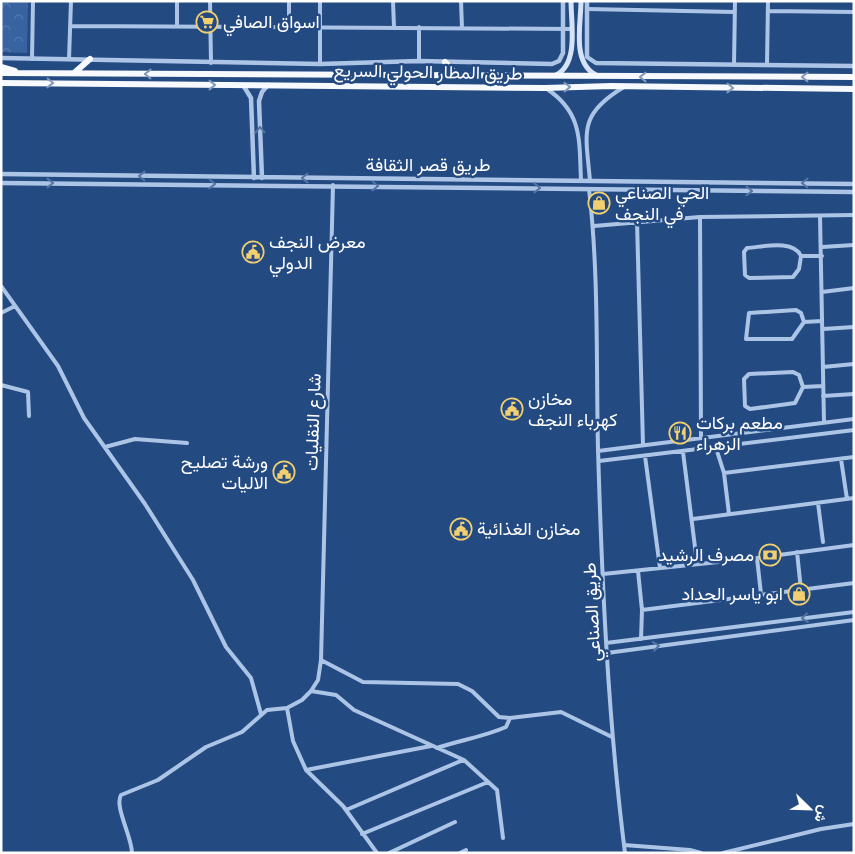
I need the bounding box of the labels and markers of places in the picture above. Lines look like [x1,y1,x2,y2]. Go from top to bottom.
supermarket icon: اسواق الصافي [195,10,219,34]
place label: اسواق الصافي [223,10,320,37]
place label: الحي الصناعي في النجف [615,181,709,229]
shop icon: الحي الصناعي في النجف [587,191,611,215]
place label: معرض النجف الدولي [269,230,366,278]
public building icon: معرض النجف الدولي [241,240,265,264]
place label: مخازن كهرباء النجف [528,387,617,431]
public building icon: مخازن كهرباء النجف [500,397,524,421]
place label: مطعم بركات الزهراء [696,411,783,455]
restaurant icon: مطعم بركات الزهراء [668,421,692,445]
place label: ورشة تصليح الاليات [181,450,268,494]
public building icon: ورشة تصليح الاليات [272,460,296,484]
public building icon: مخازن الغذائية [449,517,473,541]
place label: مخازن الغذائية [477,517,580,540]
place label: مصرف الرشيد [658,543,754,566]
bank icon: مصرف الرشيد [758,543,782,567]
place label: ابو ياسر الحداد [682,582,783,605]
shop icon: ابو ياسر الحداد [787,582,811,606]

